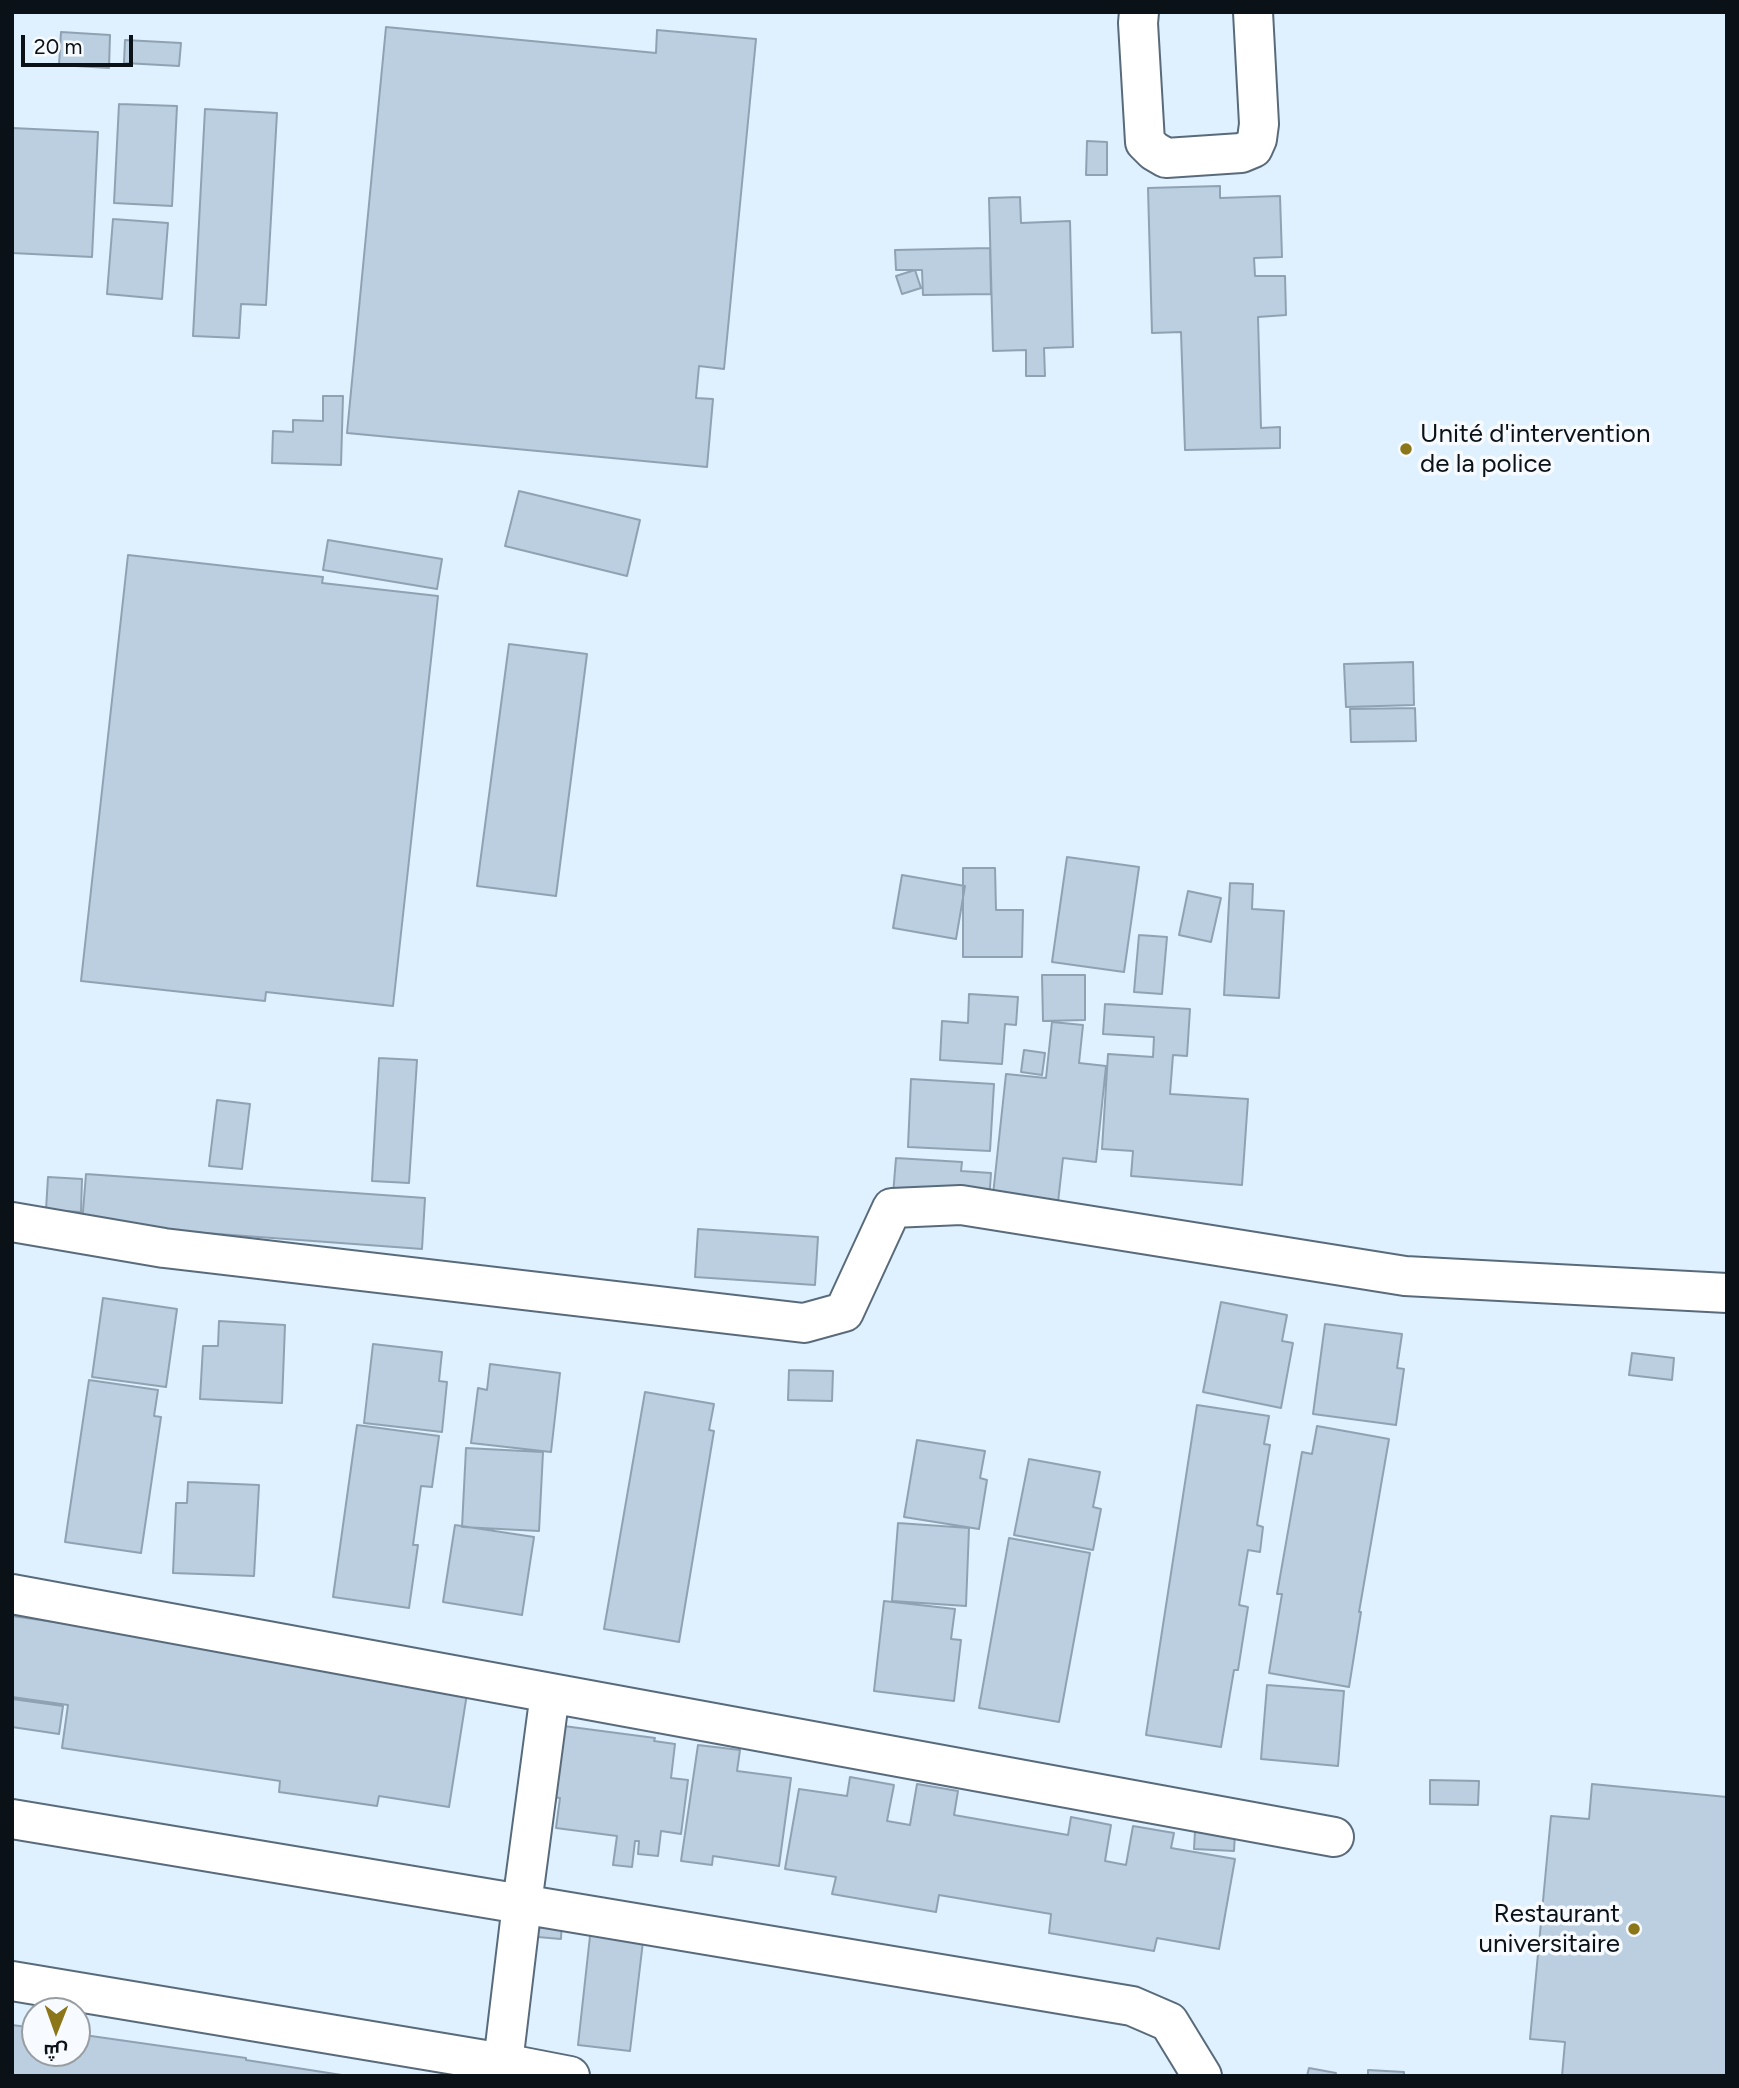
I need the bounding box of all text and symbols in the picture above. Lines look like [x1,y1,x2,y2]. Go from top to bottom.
scale bar [24,21,136,65]
text: 20 m [34,34,82,59]
place label: Unité d'intervention de la police [1420,418,1650,480]
marker: Unité d'intervention de la police [1398,441,1414,457]
place label: Restaurant universitaire [1479,1898,1620,1960]
marker: Restaurant universitaire [1626,1921,1642,1937]
north arrow [21,1997,91,2067]
text: ش [43,2040,68,2063]

